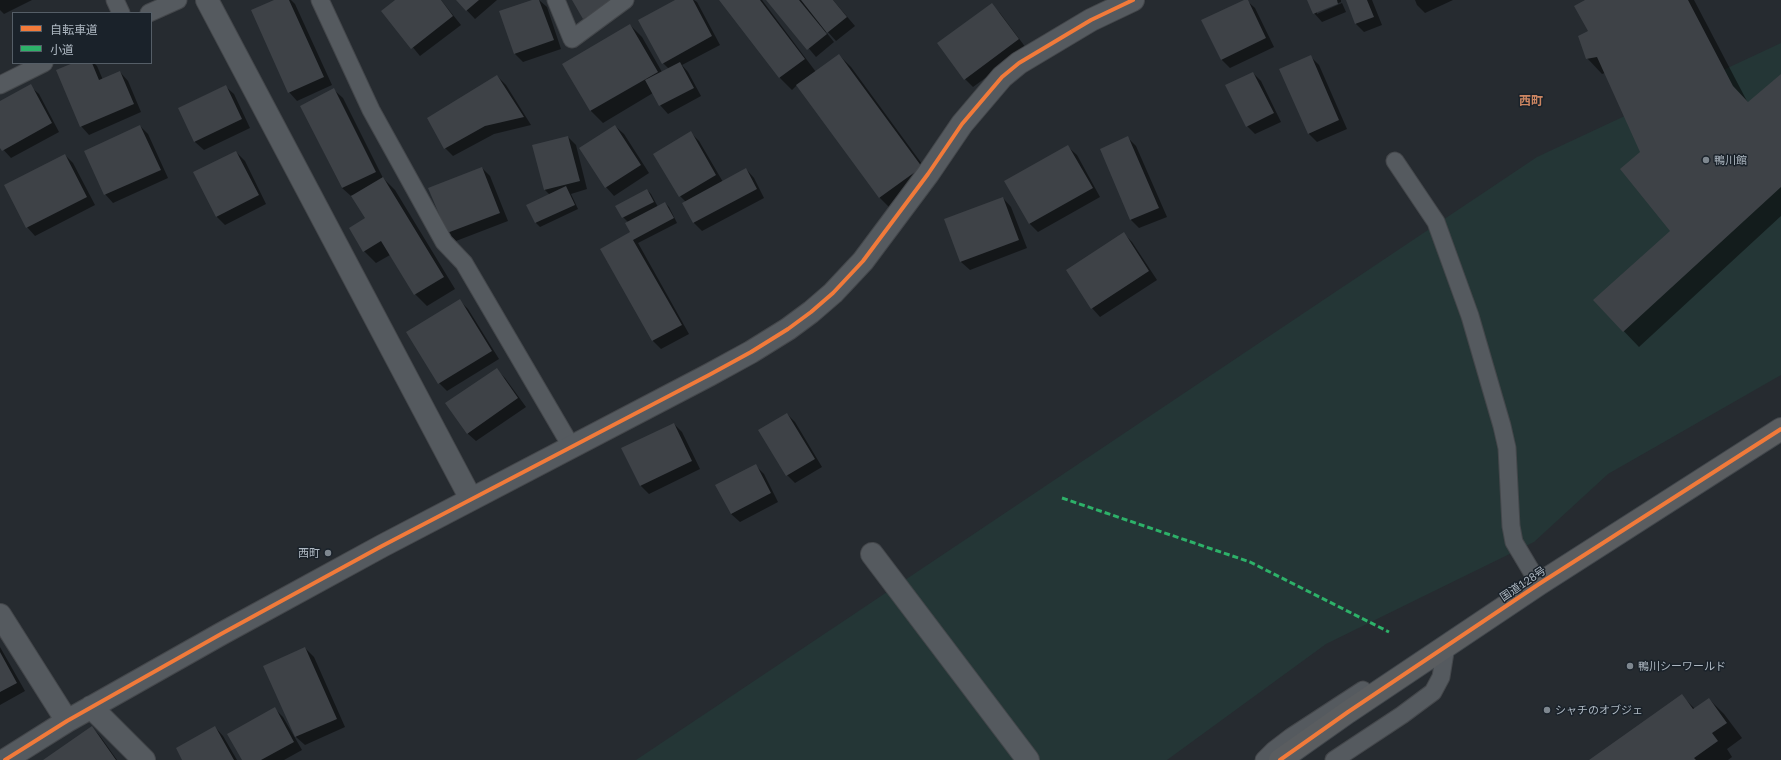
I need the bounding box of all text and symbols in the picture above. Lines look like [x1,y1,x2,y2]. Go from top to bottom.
legend [12,12,152,64]
text: 自転車道 [50,22,98,37]
text: 小道 [50,42,74,57]
district label: 西町 [1519,94,1543,108]
place label: 鴨川館 [1714,153,1747,167]
marker: 鴨川館 [1701,155,1711,165]
place label: 西町 [298,546,320,560]
marker: 西町 [323,548,333,558]
street label: 国道128号 [1498,564,1548,604]
place label: 鴨川シーワールド [1638,659,1726,673]
marker: 鴨川シーワールド [1625,661,1635,671]
place label: シャチのオブジェ [1555,703,1643,717]
marker: シャチのオブジェ [1542,705,1552,715]

